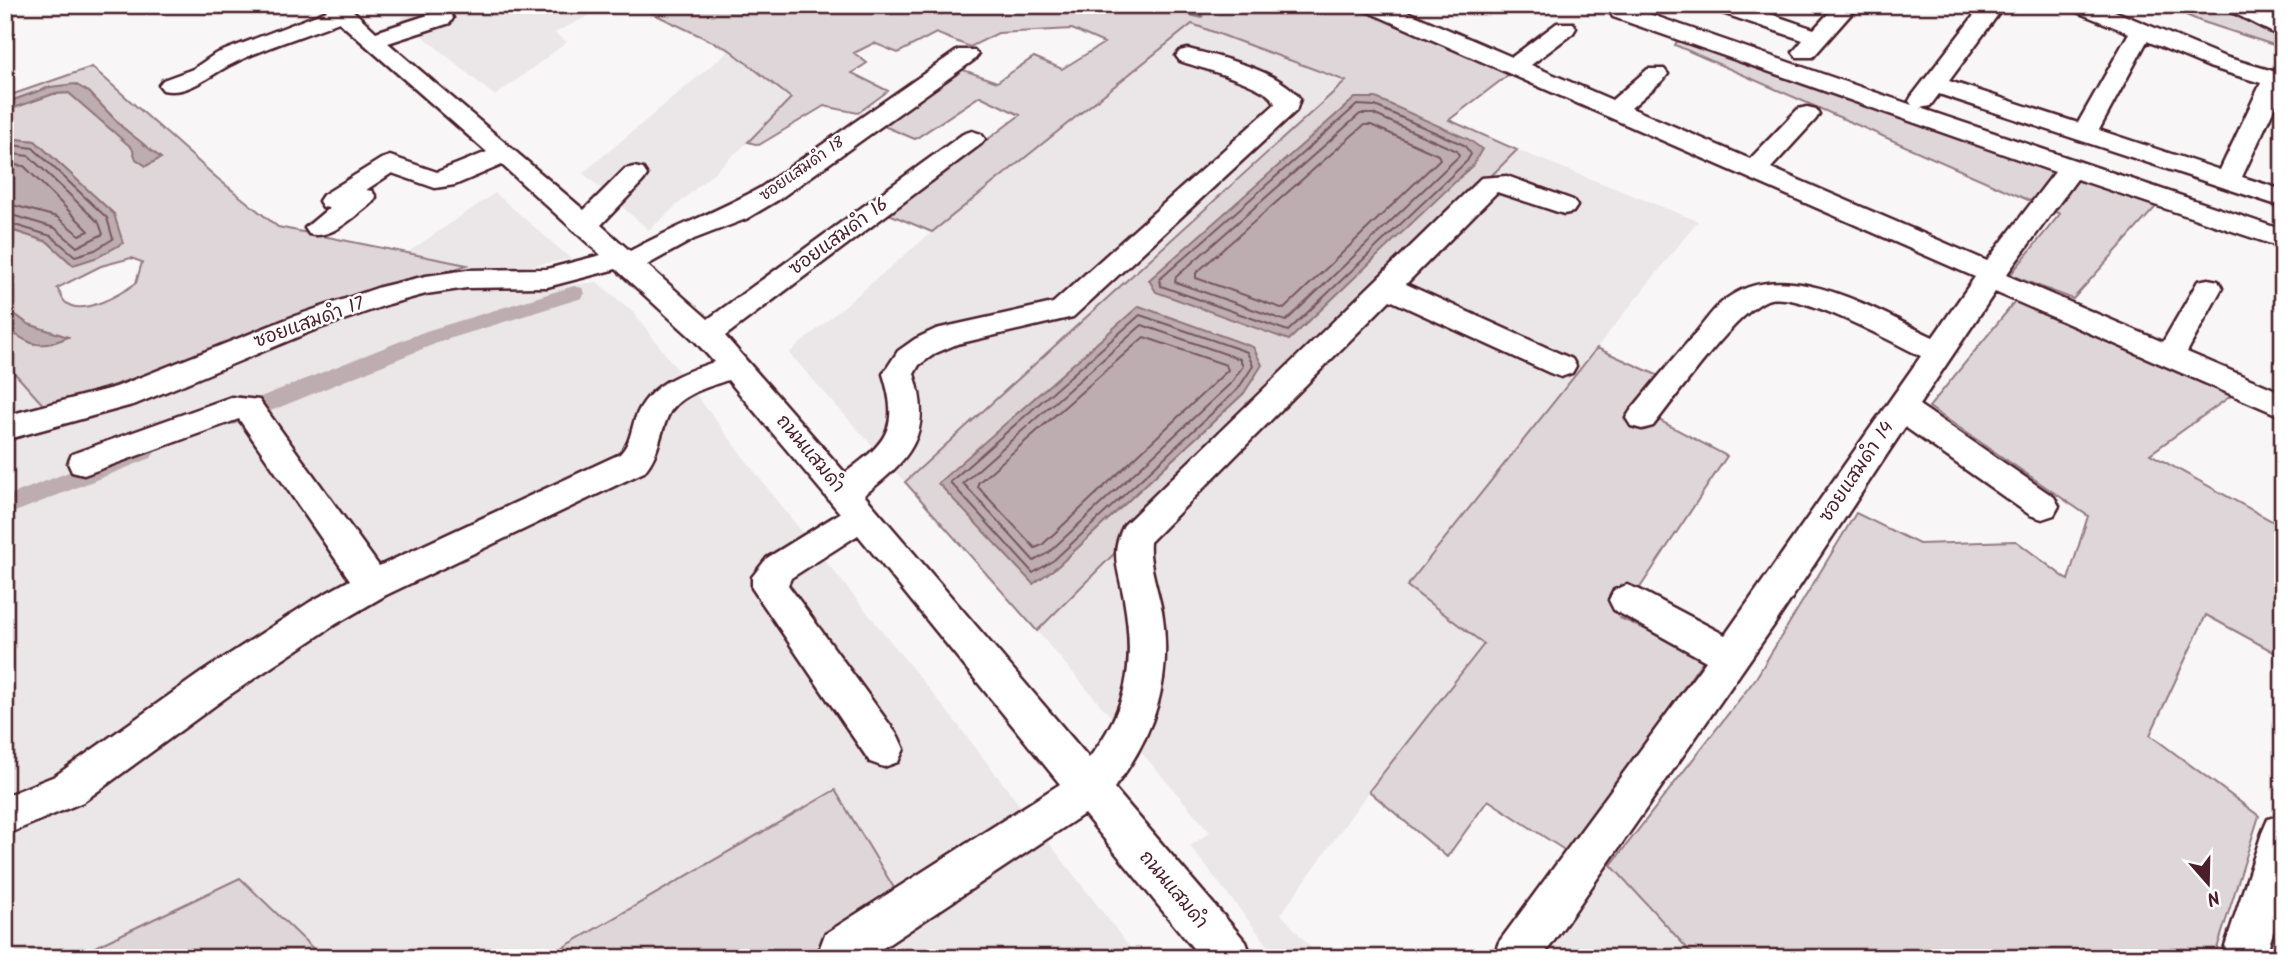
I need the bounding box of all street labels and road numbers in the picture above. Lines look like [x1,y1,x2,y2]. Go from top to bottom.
street label: ซอยแสมดำ 18 [754,130,850,208]
street label: ซอยแสมดำ 16 [783,190,895,284]
street label: ซอยแสมดำ 17 [250,289,369,357]
street label: ถนนแสมดำ [768,408,852,500]
street label: ซอยแสมดำ 14 [1812,415,1902,529]
street label: ถนนแสมดำ [1131,844,1215,936]

